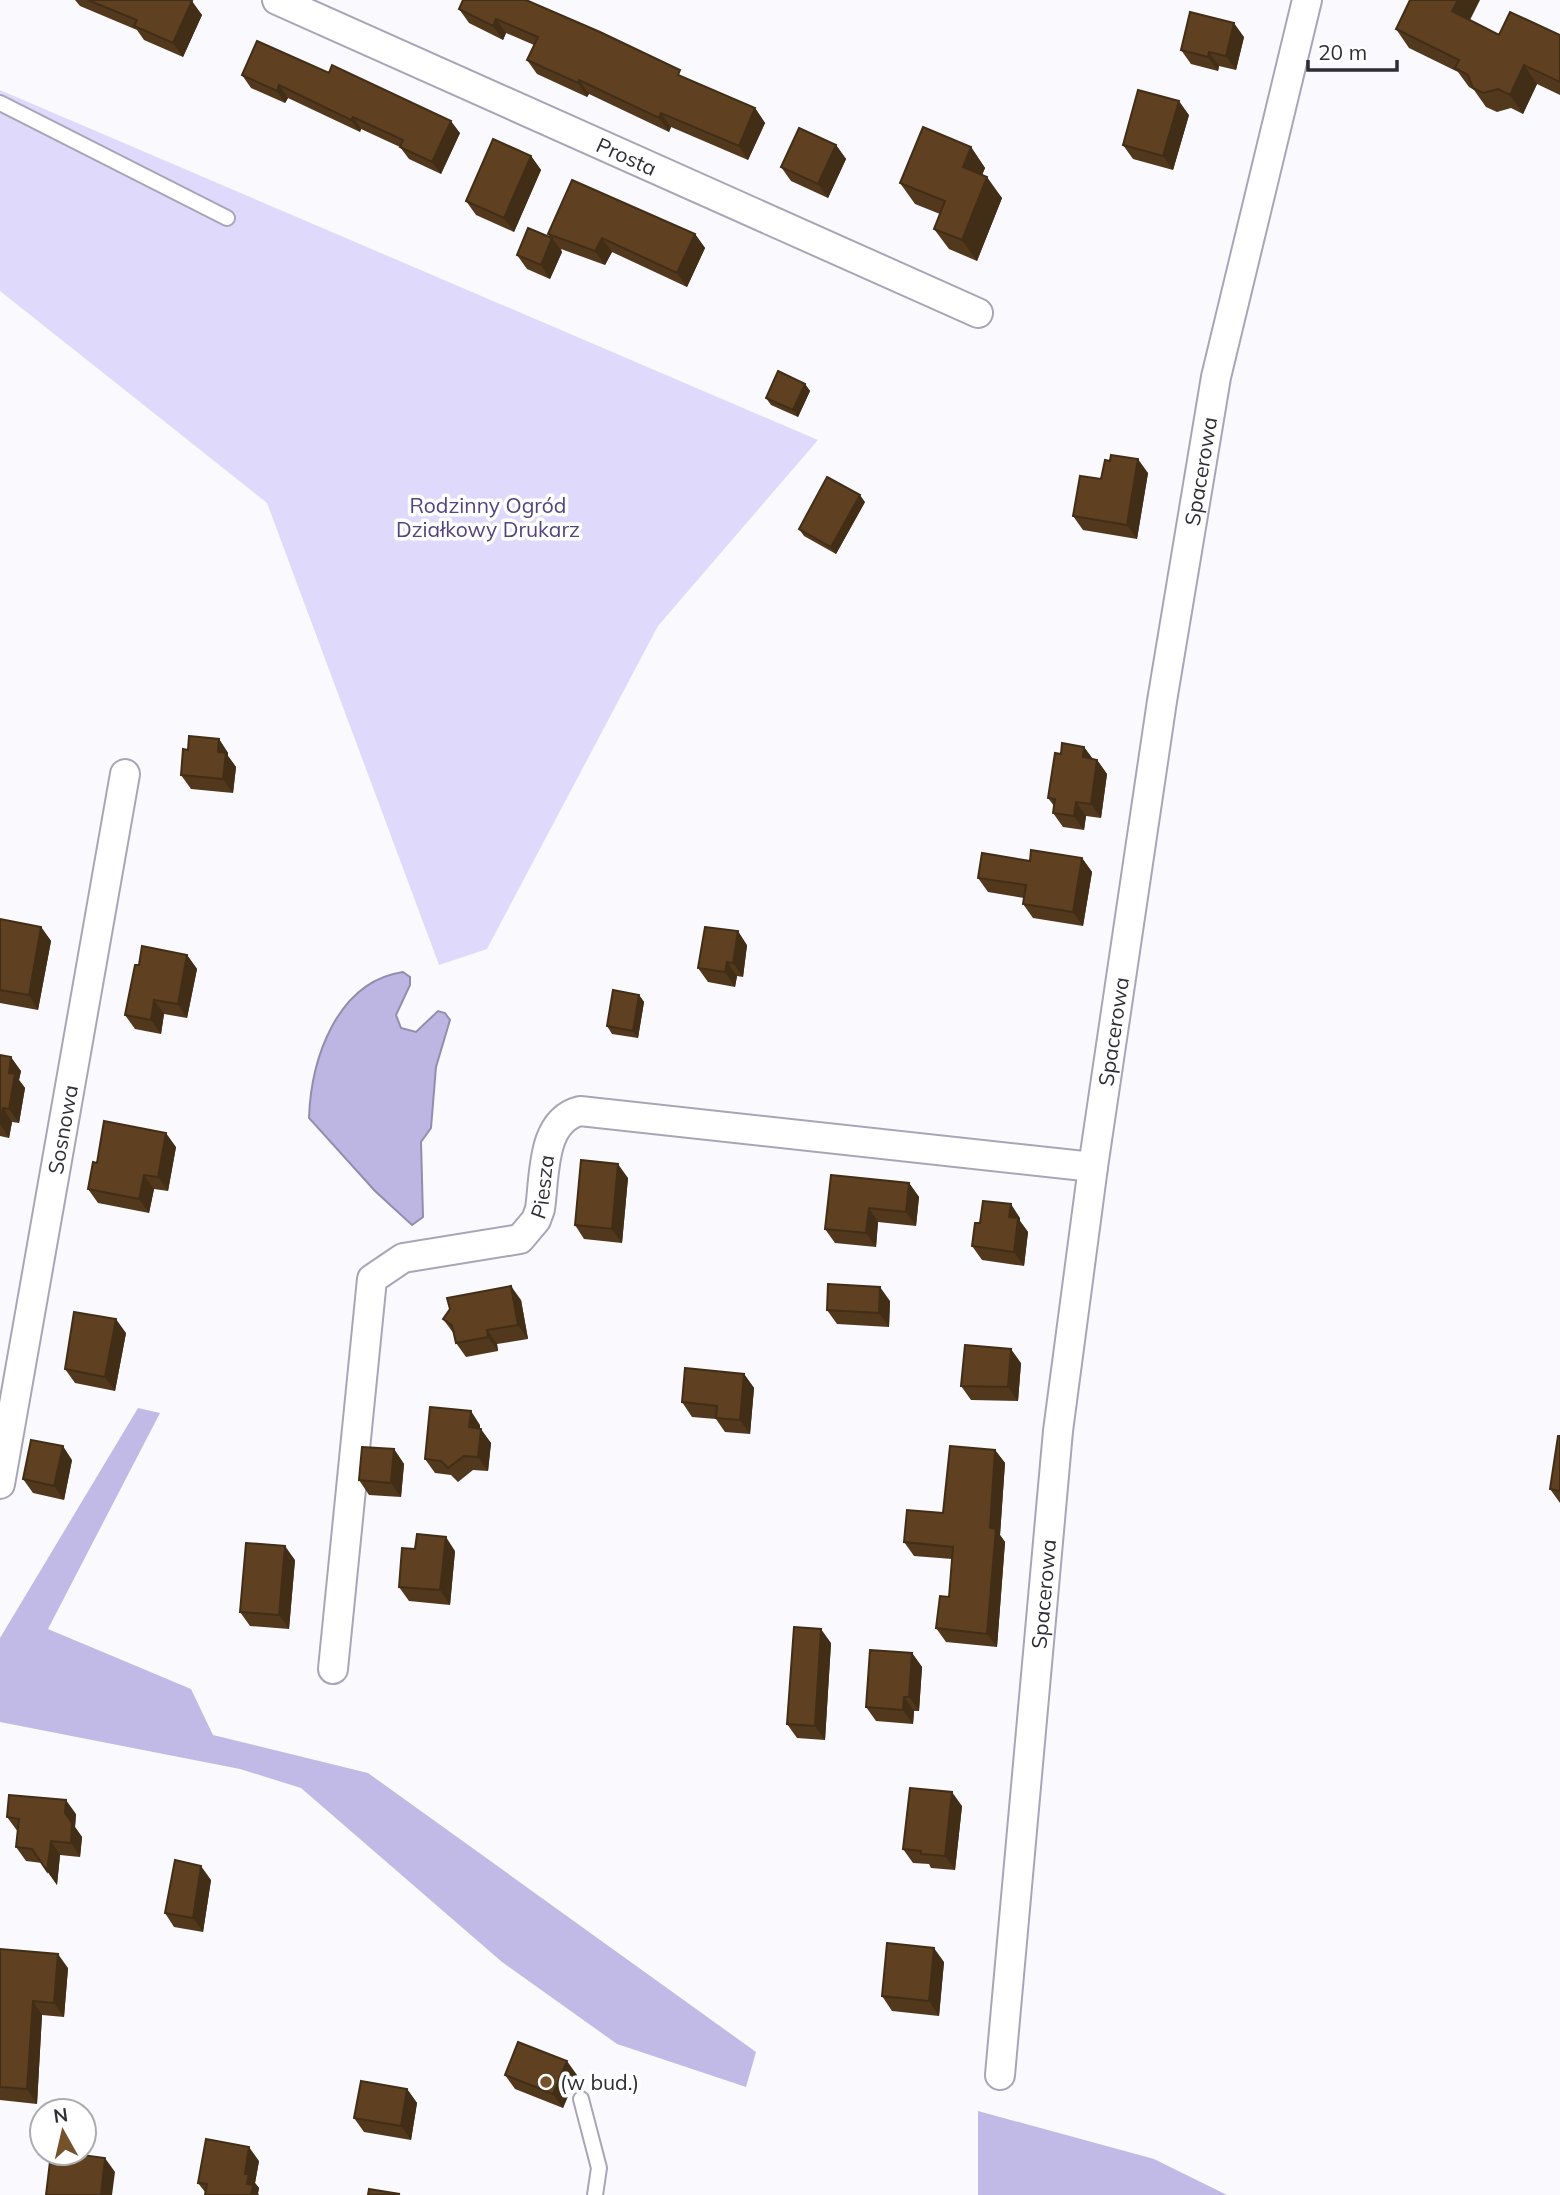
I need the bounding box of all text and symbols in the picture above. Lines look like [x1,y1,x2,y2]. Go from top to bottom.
scale bar [1308,28,1397,72]
text: 20 m [1318,39,1367,65]
street label: Prosta [593,131,661,181]
street label: Spacerowa [1178,415,1222,528]
park label: Rodzinny Ogród Działkowy Drukarz [396,492,580,542]
street label: Spacerowa [1092,975,1134,1088]
street label: Sosnowa [42,1083,83,1176]
street label: Piesza [525,1153,559,1222]
street label: Spacerowa [1025,1538,1061,1650]
place label: (w bud.) [560,2069,639,2095]
marker: (w bud.) [538,2074,554,2090]
north arrow [28,2097,98,2167]
text: N [52,2102,69,2128]

